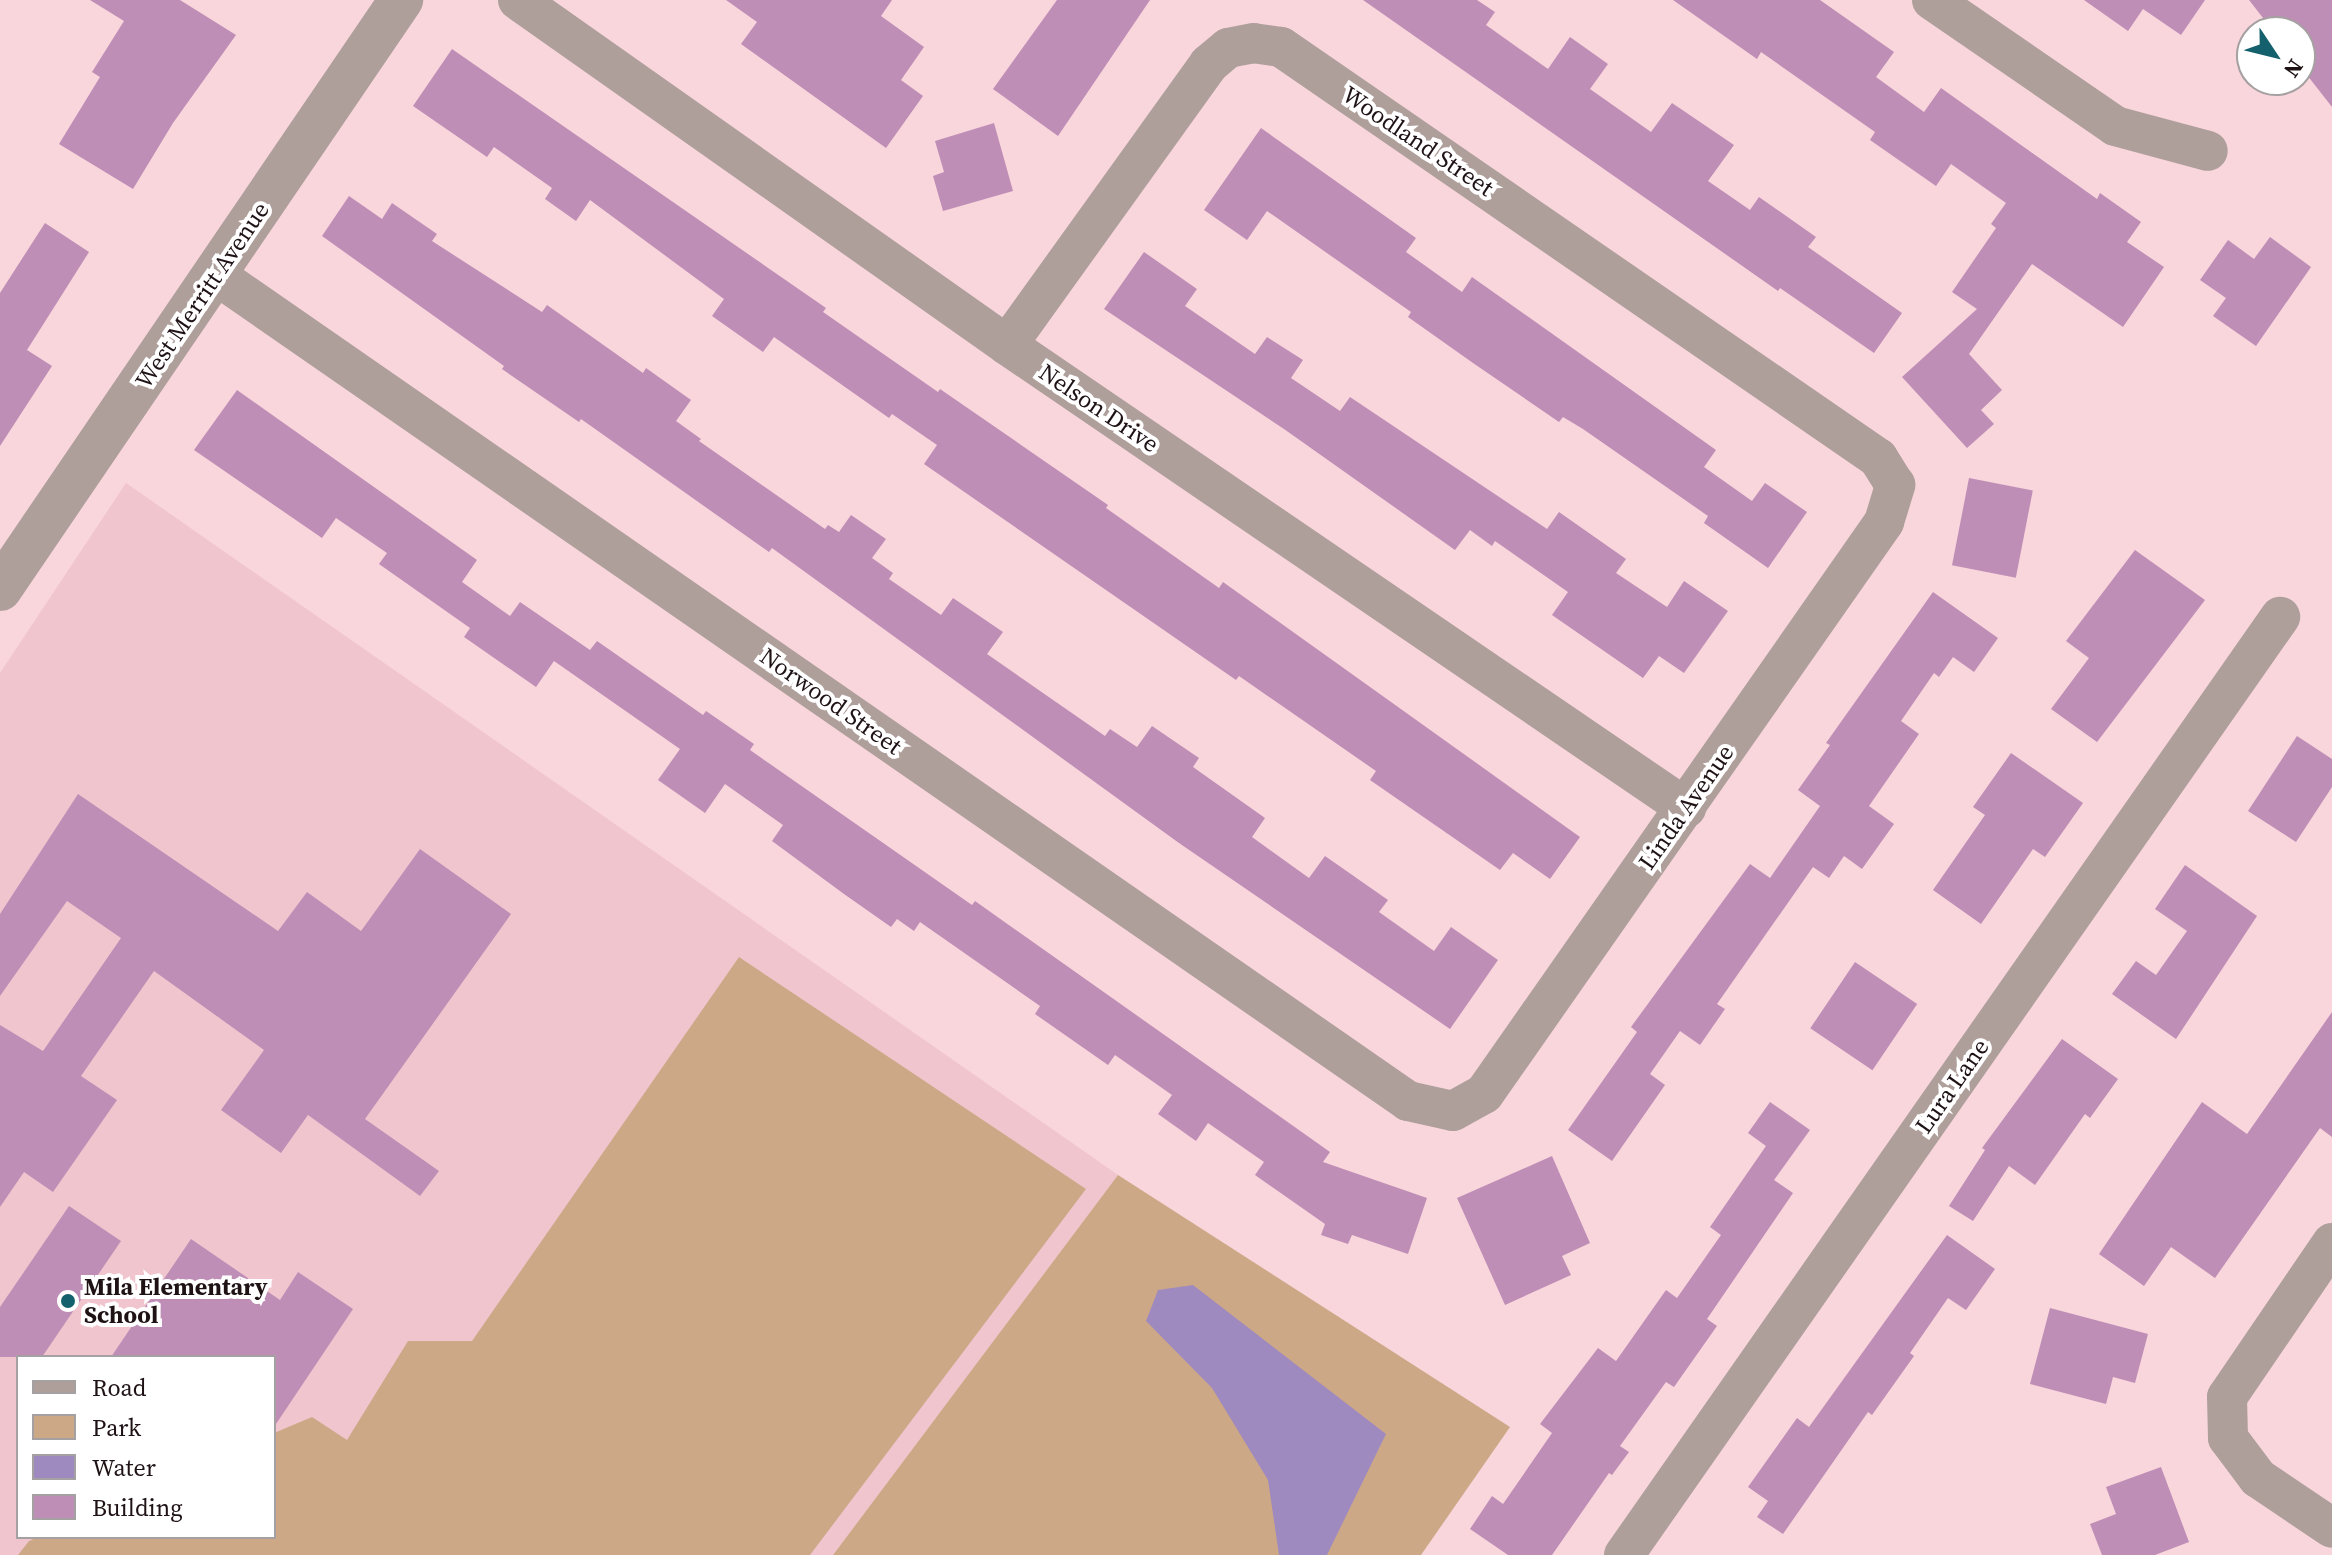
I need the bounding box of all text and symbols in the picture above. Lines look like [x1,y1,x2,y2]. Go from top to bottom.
north arrow [2236,16,2316,96]
text: N [2277,53,2311,84]
street label: Woodland Street [1337,80,1499,202]
street label: West Merritt Avenue [129,196,275,394]
street label: Nelson Drive [1034,357,1164,459]
street label: Norwood Street [755,641,907,761]
street label: Linda Avenue [1632,739,1740,875]
street label: Lura Lane [1909,1033,1995,1139]
place label: Mila Elementary School [84,1273,268,1329]
marker: Mila Elementary School [59,1292,77,1310]
legend [16,1355,276,1539]
text: Road [92,1371,146,1404]
text: Park [92,1411,141,1444]
text: Water [92,1451,156,1484]
text: Building [92,1491,183,1524]

